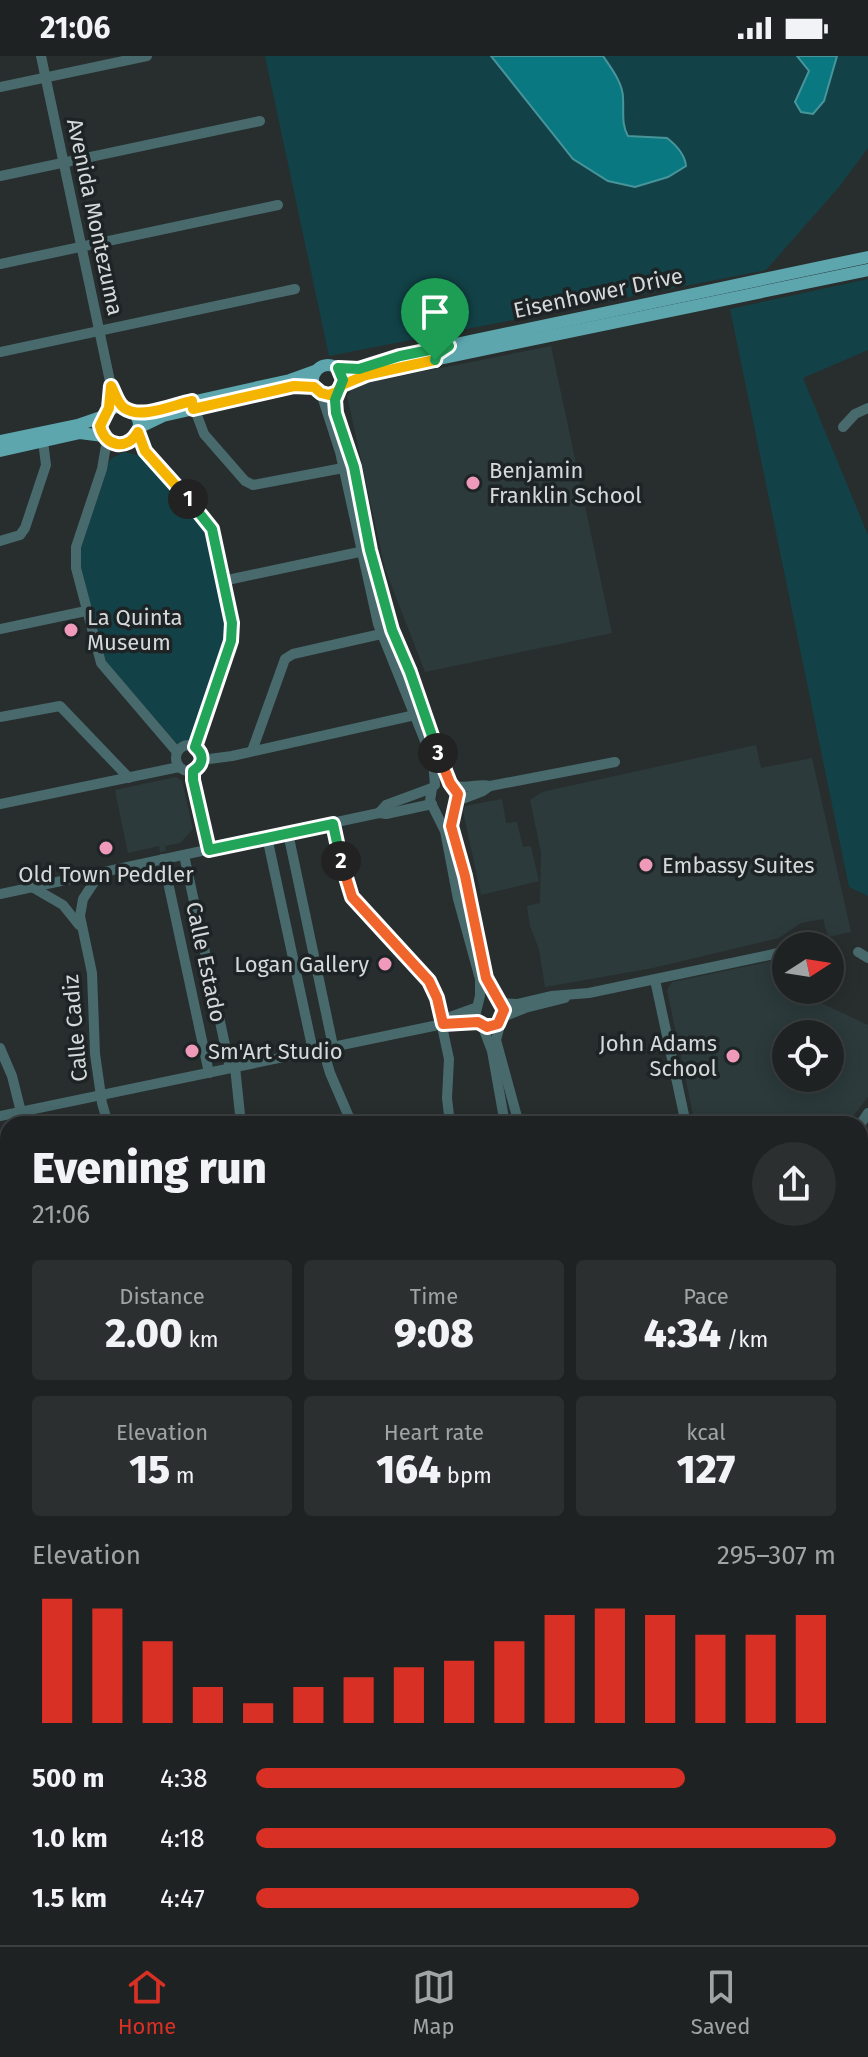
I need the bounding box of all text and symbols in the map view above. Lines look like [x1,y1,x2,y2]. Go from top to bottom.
text: 21:06 [40,10,110,46]
street label: Avenida Montezuma [61,116,129,318]
street label: Eisenhower Drive [511,262,685,324]
pin [401,278,469,360]
icon: arrive [413,290,457,334]
place label: Benjamin Franklin School [489,457,642,509]
marker: Benjamin Franklin School [464,474,482,492]
pin: 1 [168,479,208,519]
text: 1 [183,485,193,512]
place label: La Quinta Museum [87,604,182,656]
marker: La Quinta Museum [62,621,80,639]
pin: 3 [418,733,458,773]
text: 3 [432,739,444,766]
marker: Old Town Peddler [97,839,115,857]
pin: 2 [321,841,361,881]
text: 2 [335,847,347,874]
place label: Embassy Suites [662,852,814,879]
marker: Embassy Suites [637,856,655,874]
place label: Old Town Peddler [18,861,194,888]
street label: Calle Estado [180,899,232,1025]
north arrow [772,932,844,1004]
map controls [772,932,844,1092]
place label: Logan Gallery [234,951,369,978]
marker: Logan Gallery [376,955,394,973]
street label: Calle Cadiz [57,973,93,1083]
button: locate [772,1020,844,1092]
place label: John Adams School [599,1030,717,1082]
place label: Sm'Art Studio [208,1038,343,1065]
marker: Sm'Art Studio [183,1042,201,1060]
marker: John Adams School [724,1047,742,1065]
text: Evening run [32,1142,267,1195]
button: share [752,1142,836,1226]
text: 21:06 [32,1199,90,1230]
text: Distance [119,1283,205,1310]
text: Time [410,1283,458,1310]
text: Pace [683,1283,729,1310]
text: 2.00 [105,1310,183,1358]
text: 9:08 [394,1310,474,1358]
text: 4:34 [644,1310,721,1358]
text: km [183,1326,219,1353]
text: /km [721,1326,768,1353]
text: Elevation [116,1419,208,1446]
text: Heart rate [384,1419,484,1446]
text: kcal [686,1419,726,1446]
text: 15 [129,1446,170,1494]
text: 164 [376,1446,441,1494]
text: 127 [677,1446,735,1494]
text: m [170,1462,195,1489]
text: bpm [441,1462,492,1489]
text: Elevation [32,1540,141,1571]
text: 295–307 m [717,1540,836,1571]
text: 500 m [32,1763,105,1794]
text: 4:38 [160,1763,208,1794]
text: 1.0 km [32,1823,108,1854]
text: 4:18 [160,1823,205,1854]
text: 1.5 km [32,1883,107,1914]
text: 4:47 [160,1883,205,1914]
tab: Home [118,1965,176,2040]
tab: Map [412,1965,456,2040]
tab: Saved [691,1965,750,2040]

